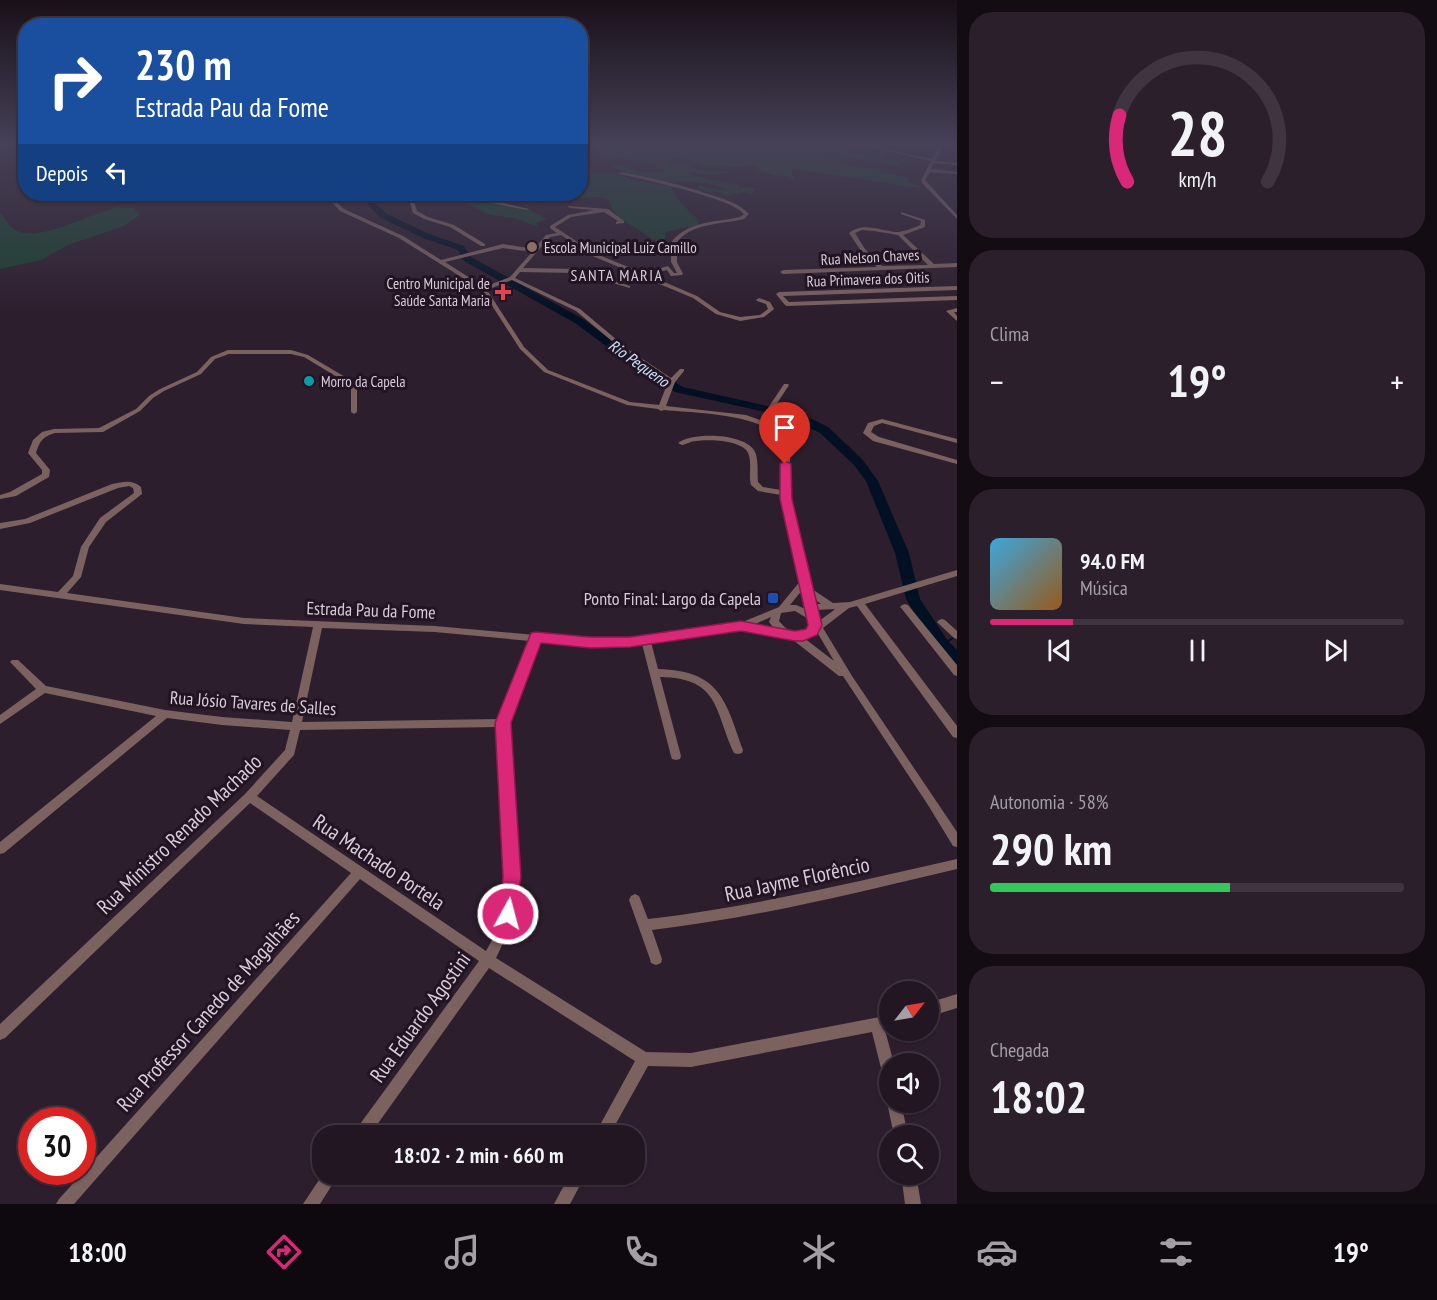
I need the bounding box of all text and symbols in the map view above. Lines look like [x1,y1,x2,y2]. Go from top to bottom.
text: 230 m [135,37,232,92]
icon: right [36,42,114,120]
text: Estrada Pau da Fome [135,90,329,124]
text: 28 [1167,92,1227,173]
icon: left [100,156,133,189]
text: Depois [36,159,88,187]
text: km/h [1178,166,1216,194]
place label: Escola Municipal Luiz Camillo [544,238,697,257]
marker: Escola Municipal Luiz Camillo [525,240,539,254]
street label: Rua Nelson Chaves [820,245,920,269]
district label: SANTA MARIA [571,265,663,285]
street label: Rua Primavera dos Oitis [806,267,930,291]
place label: Centro Municipal de Saúde Santa Maria [386,274,490,310]
marker: Centro Municipal de Saúde Santa Maria [494,283,512,301]
text: Clima [990,321,1029,347]
water label: Rio Pequeno [605,335,674,392]
text: 19° [1167,351,1227,409]
text: − [990,360,1004,403]
text: + [1390,360,1404,403]
place label: Morro da Capela [321,372,405,391]
marker: Morro da Capela [302,374,316,388]
pin [759,402,810,464]
icon: arrive [768,411,801,444]
text: 94.0 FM [1080,547,1145,575]
text: Música [1080,575,1128,601]
place label: Ponto Final: Largo da Capela [584,587,761,610]
marker: Ponto Final: Largo da Capela [766,591,780,605]
street label: Estrada Pau da Fome [306,596,436,624]
icon: previous [1043,634,1076,667]
icon: pause [1181,634,1214,667]
icon: next [1319,634,1352,667]
street label: Rua Jósio Tavares de Salles [169,686,337,720]
street label: Rua Ministro Renado Machado [91,748,267,920]
text: Autonomia · 58% [990,789,1108,815]
street label: Rua Machado Portela [308,808,450,916]
text: 290 km [990,819,1112,877]
street label: Rua Jayme Florêncio [722,850,872,908]
position arrow [476,882,540,946]
street label: Rua Professor Canedo de Magalhães [111,905,305,1117]
street label: Rua Eduardo Agostini [364,947,476,1087]
north arrow [879,981,939,1041]
map controls [879,981,939,1185]
text: Chegada [990,1037,1049,1063]
button: sound [879,1053,939,1113]
text: 18:02 [990,1067,1087,1125]
speed limit sign: 30 [18,1107,96,1185]
button: search [879,1125,939,1185]
text: 18:02 · 2 min · 660 m [393,1141,564,1169]
icon: directions [263,1231,305,1273]
icon: music [441,1231,483,1273]
icon: phone [620,1231,662,1273]
icon: climate [798,1231,840,1273]
icon: car [976,1231,1018,1273]
icon: filters [1155,1231,1197,1273]
text: 18:00 [68,1235,127,1269]
text: 19° [1333,1235,1369,1269]

